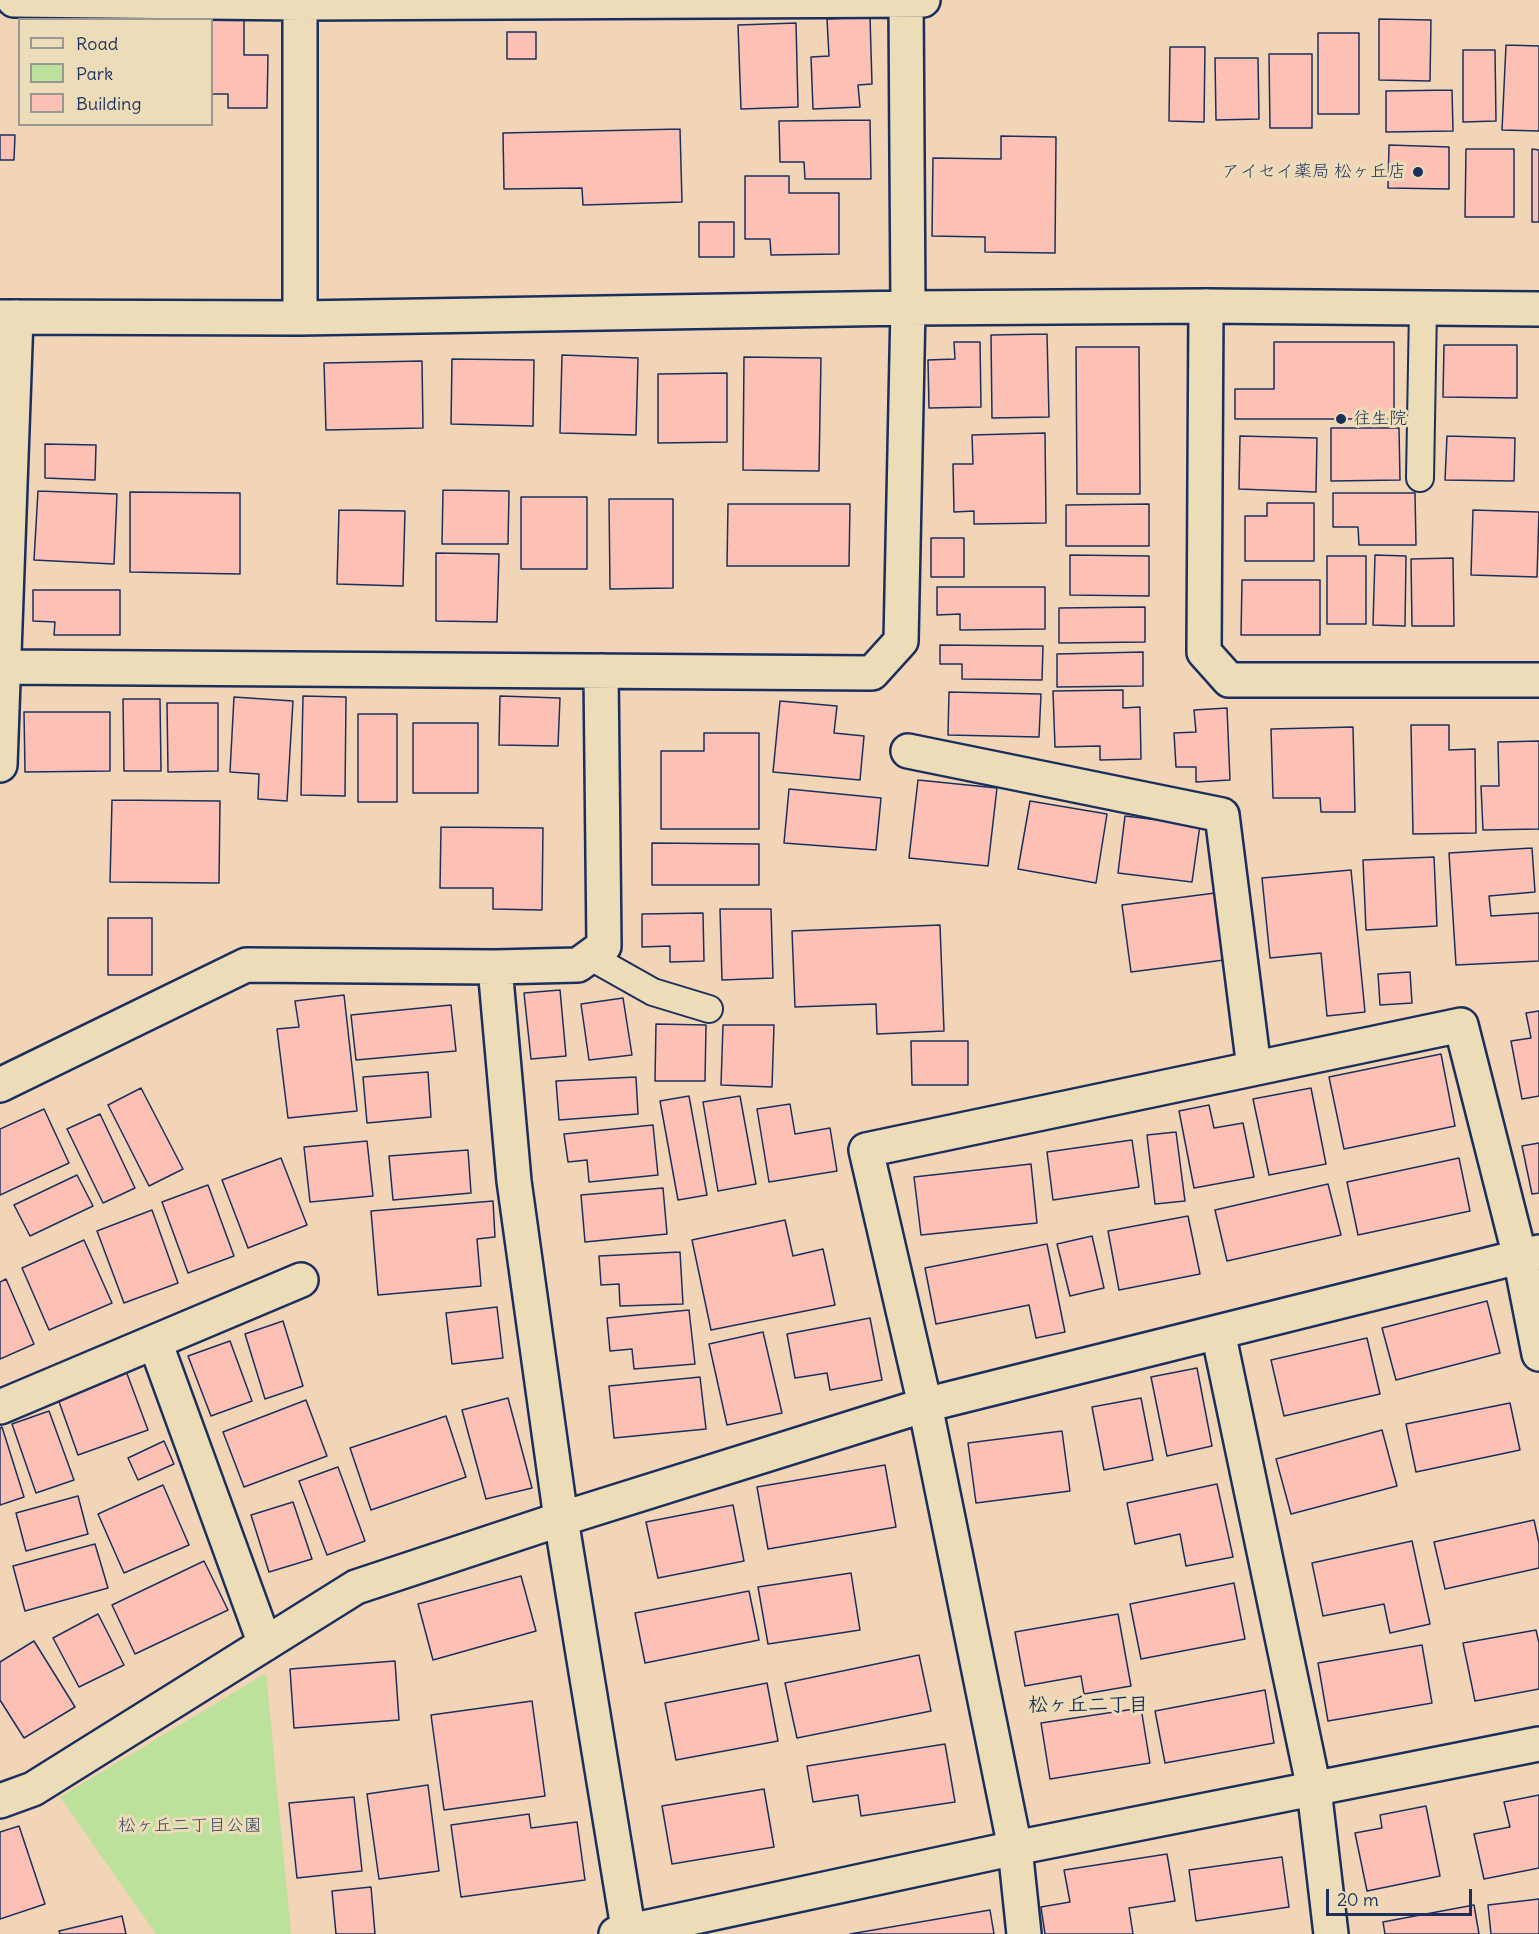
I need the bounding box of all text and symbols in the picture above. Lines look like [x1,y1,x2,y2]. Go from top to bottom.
legend [18,18,213,126]
text: Road [76,32,118,55]
text: Park [76,62,113,85]
text: Building [76,92,141,115]
place label: アイセイ薬局 松ヶ丘店 [1222,161,1406,183]
marker: アイセイ薬局 松ヶ丘店 [1411,165,1425,179]
place label: 往生院 [1353,408,1407,430]
marker: 往生院 [1334,412,1348,426]
district label: 松ヶ丘二丁目 [1028,1693,1148,1717]
park label: 松ヶ丘二丁目公園 [118,1815,262,1837]
scale bar [1329,1877,1474,1915]
text: 20 m [1337,1888,1379,1911]

